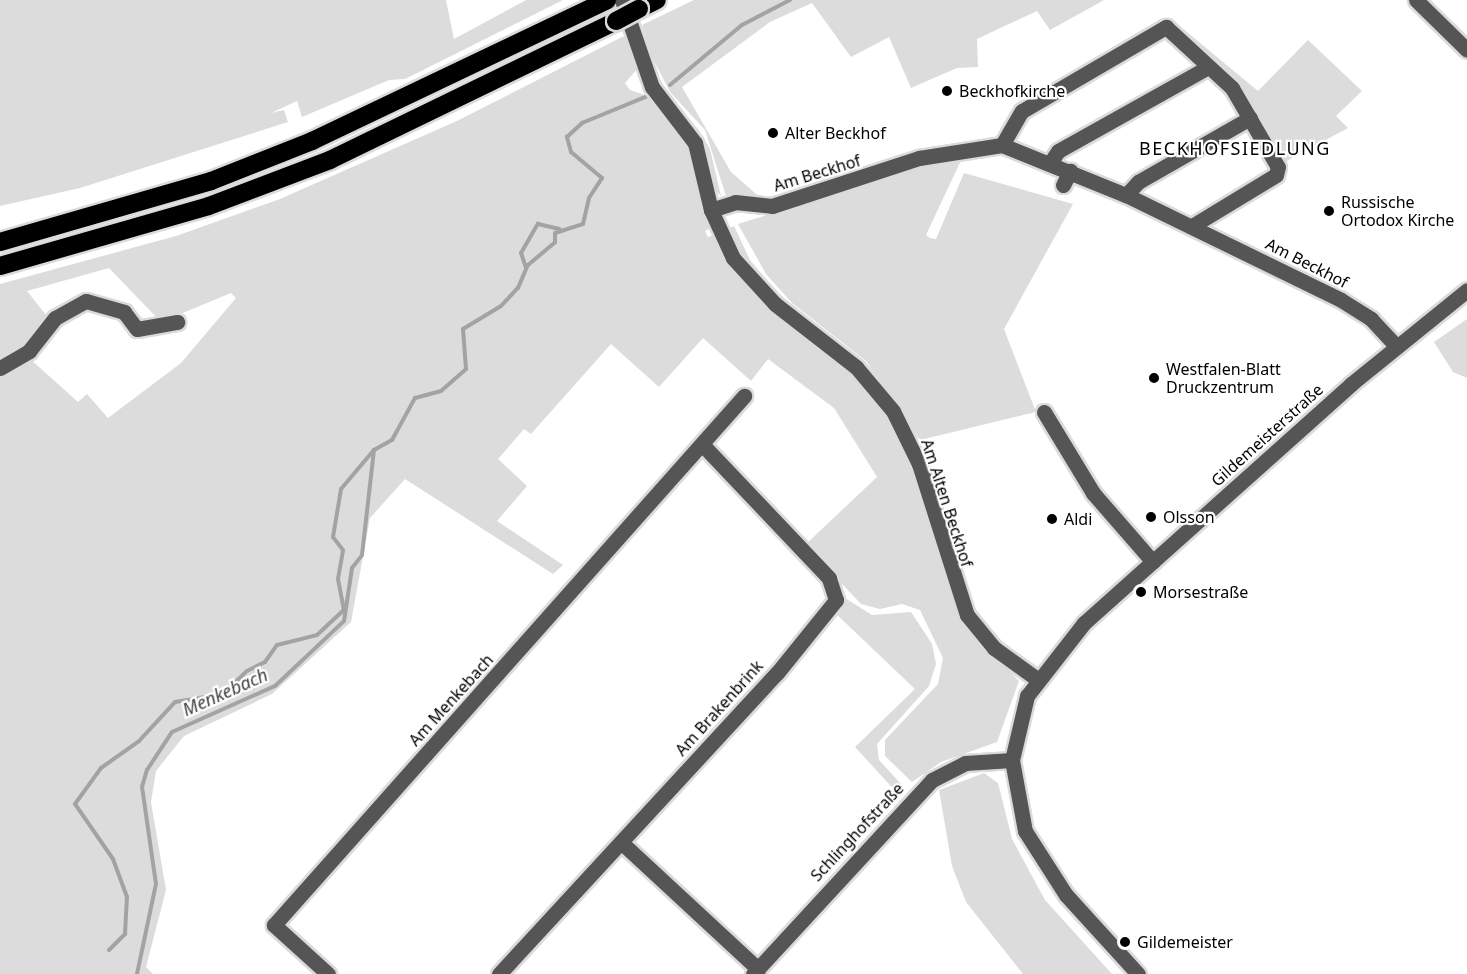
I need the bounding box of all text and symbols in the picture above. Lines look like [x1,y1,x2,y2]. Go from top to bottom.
place label: Beckhofkirche [959,81,1065,101]
marker: Beckhofkirche [940,84,954,98]
place label: Alter Beckhof [785,123,886,143]
marker: Alter Beckhof [766,126,780,140]
district label: BECKHOFSIEDLUNG [1139,137,1331,159]
street label: Am Beckhof [771,151,863,195]
place label: Russische Ortodox Kirche [1341,192,1454,230]
marker: Russische Ortodox Kirche [1322,204,1336,218]
street label: Am Beckhof [1263,234,1351,292]
place label: Westfalen-Blatt Druckzentrum [1166,359,1281,397]
marker: Westfalen-Blatt Druckzentrum [1147,371,1161,385]
street label: Gildemeisterstraße [1207,380,1327,490]
street label: Am Alten Beckhof [917,437,977,569]
place label: Olsson [1163,507,1215,527]
place label: Aldi [1064,509,1092,529]
marker: Olsson [1144,510,1158,524]
marker: Aldi [1045,512,1059,526]
place label: Morsestraße [1153,582,1248,602]
marker: Morsestraße [1134,585,1148,599]
street label: Am Menkebach [405,650,497,750]
street label: Am Brakenbrink [671,656,767,760]
water label: Menkebach [179,664,271,720]
street label: Schlinghofstraße [807,779,907,885]
place label: Gildemeister [1137,932,1233,952]
marker: Gildemeister [1118,935,1132,949]

